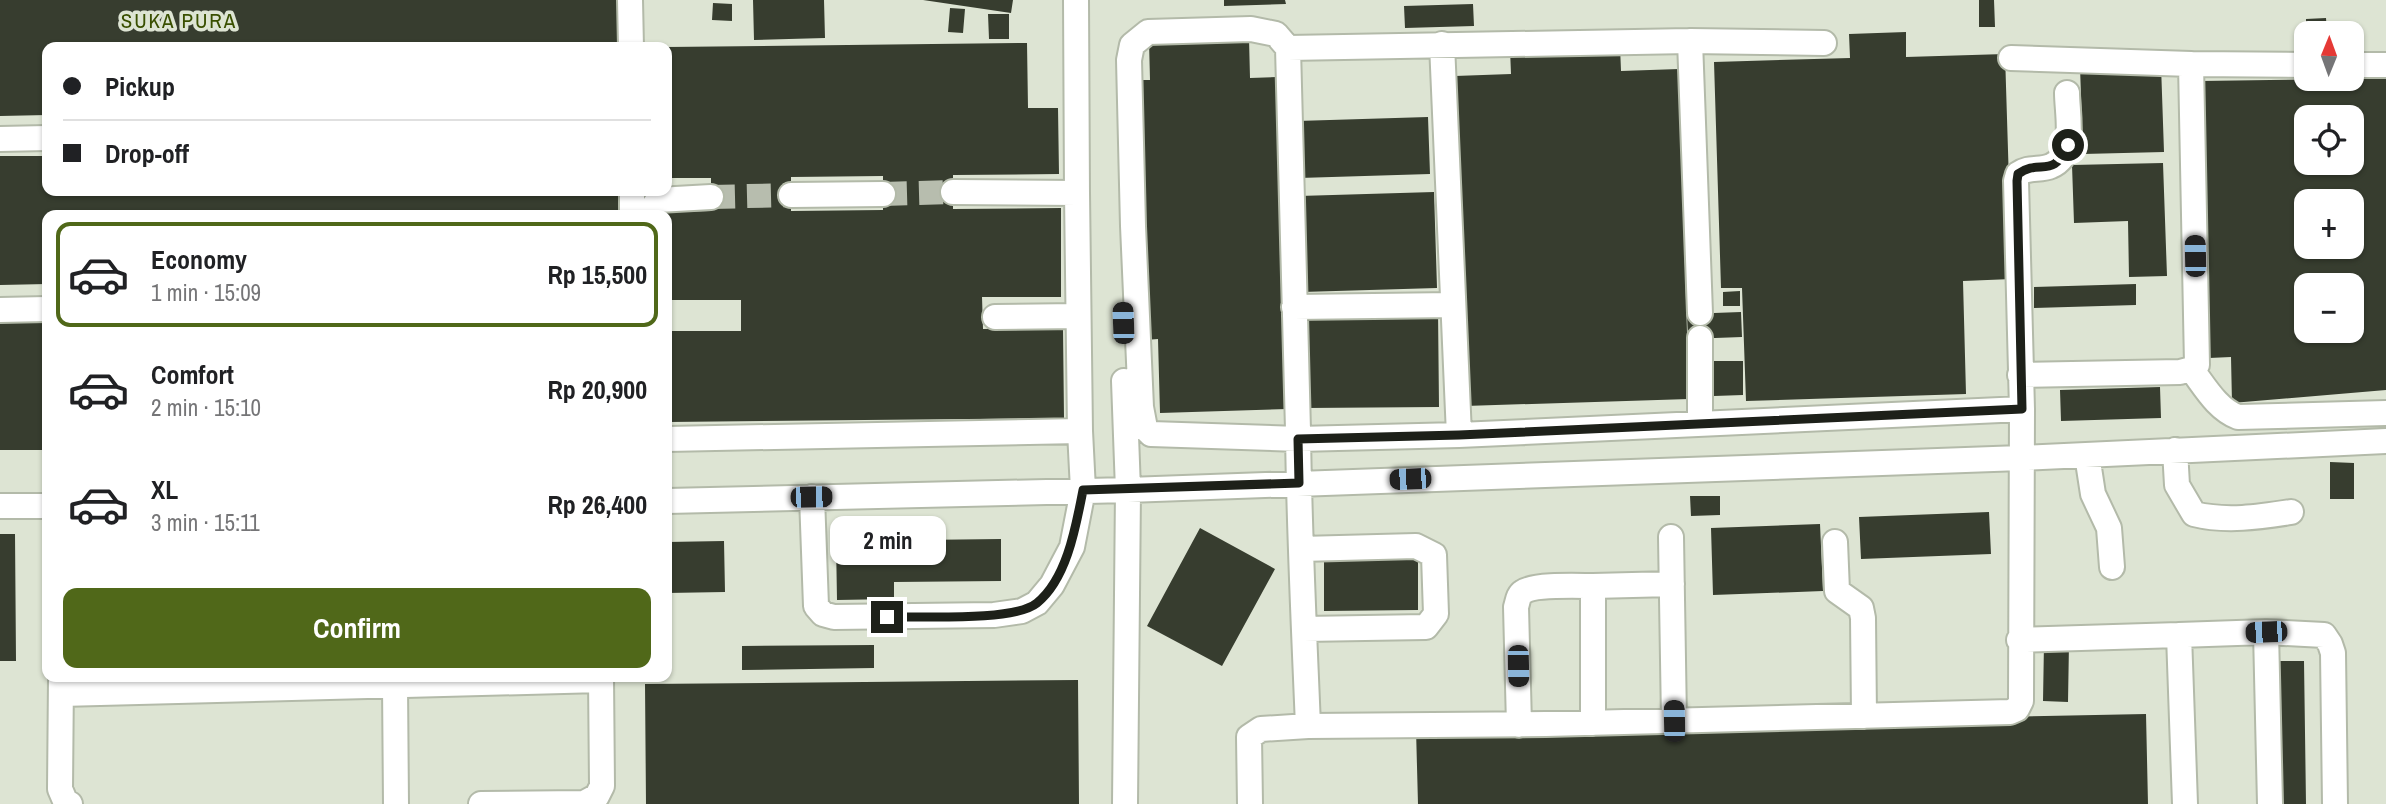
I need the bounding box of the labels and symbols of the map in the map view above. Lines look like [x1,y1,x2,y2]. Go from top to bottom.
district label: SUKA PURA [121,6,237,35]
north arrow [2294,21,2364,91]
route start [2052,129,2084,161]
car [2185,235,2206,277]
car [1112,302,1135,344]
car [1389,468,1432,490]
car [790,486,833,508]
callout: 2 min [829,516,945,564]
route end [871,601,903,633]
car [2245,621,2288,643]
car [1508,645,1529,687]
car [1664,700,1685,742]

